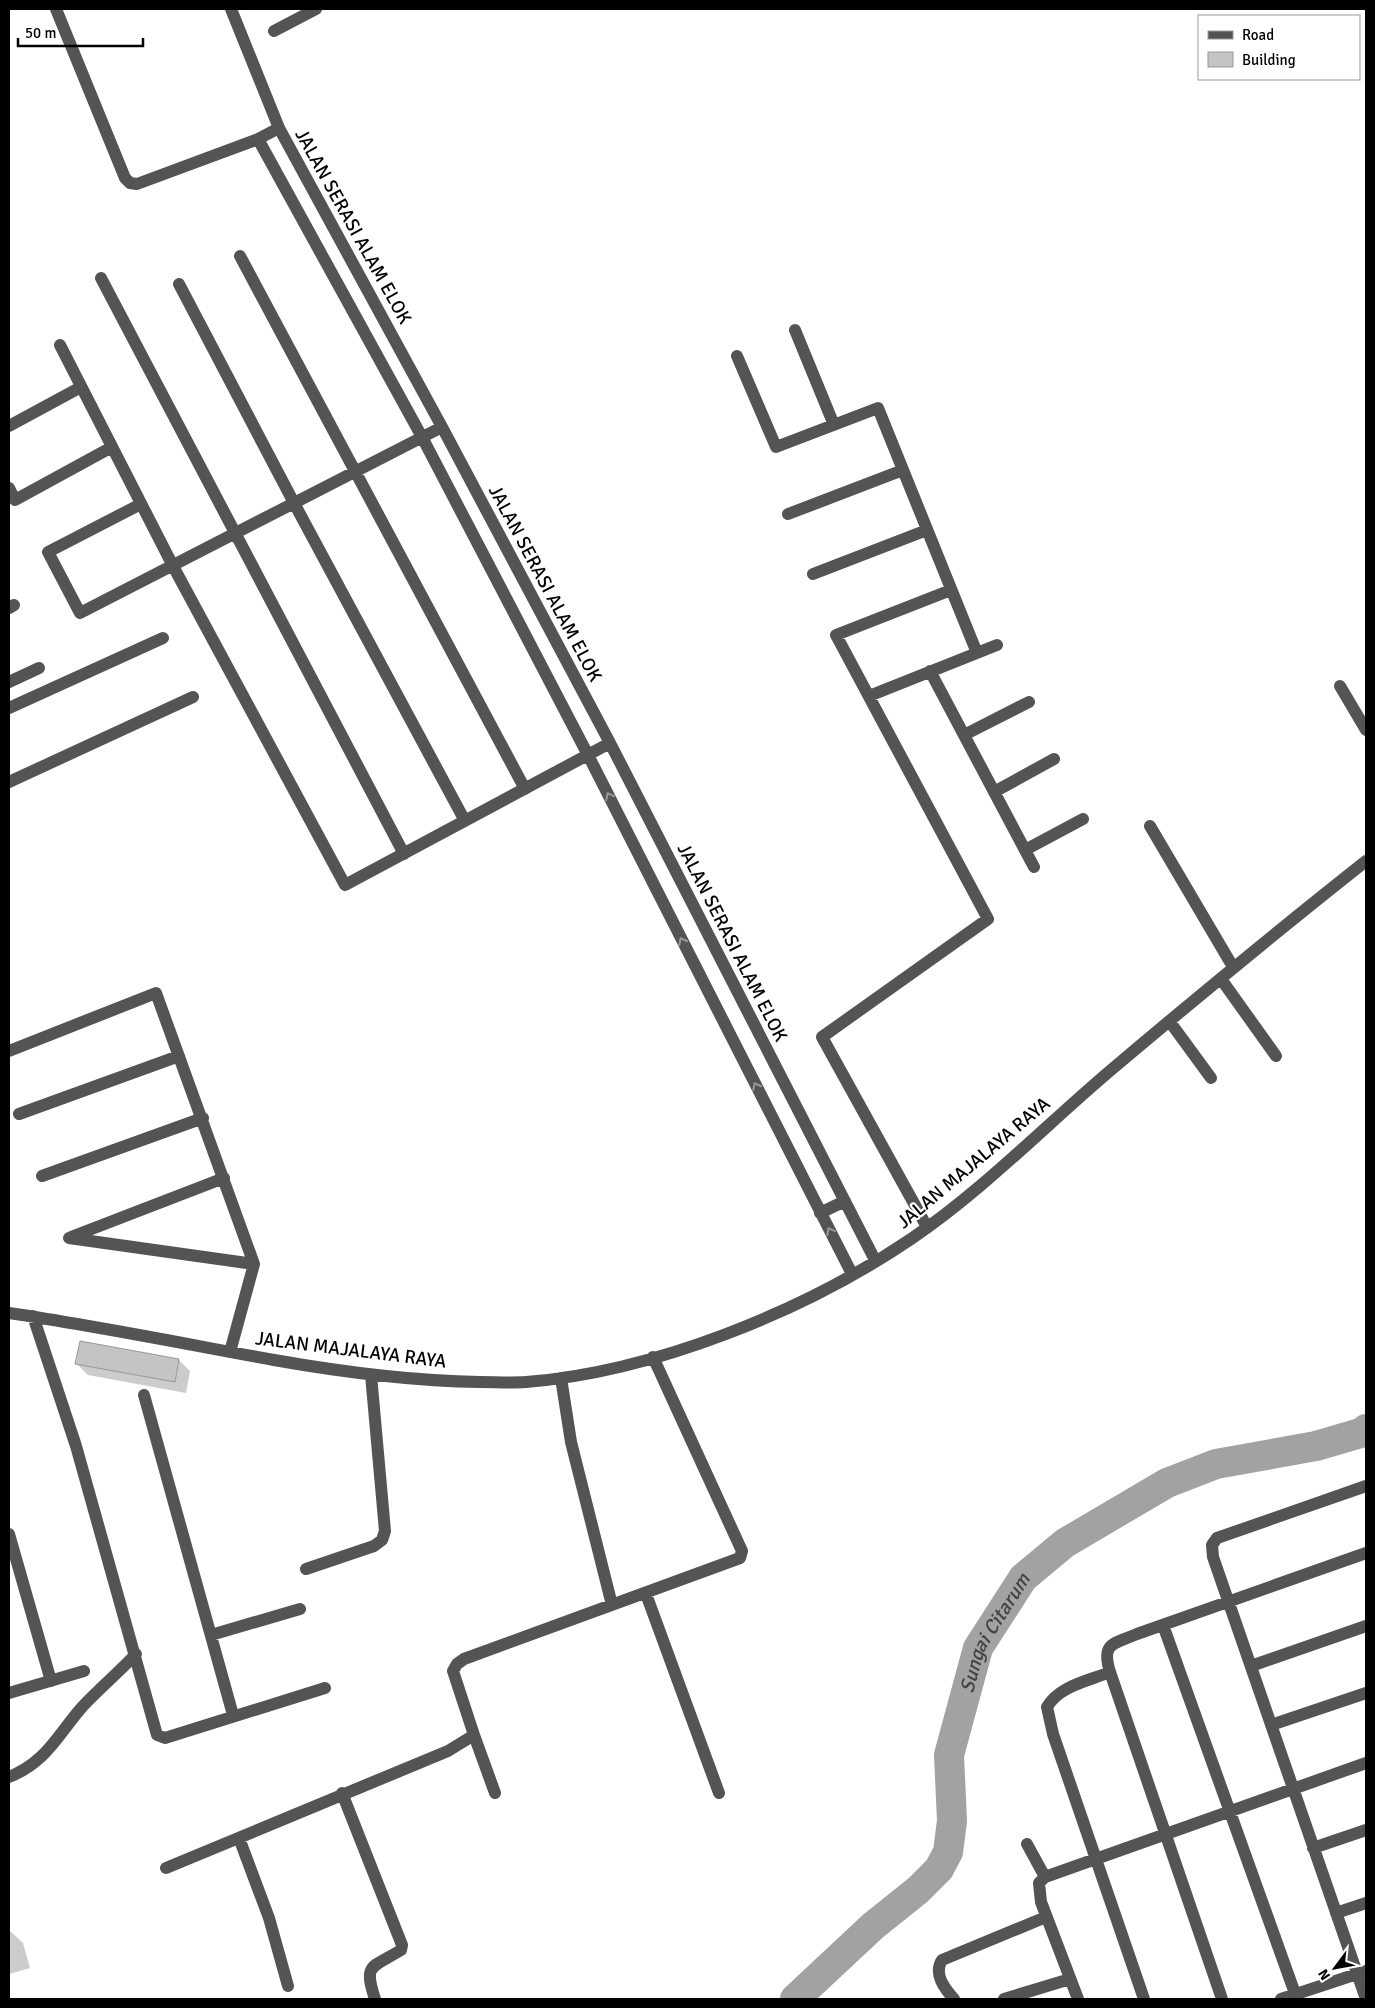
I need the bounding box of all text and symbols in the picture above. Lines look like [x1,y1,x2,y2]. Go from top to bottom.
scale bar [18,15,142,47]
legend [1198,15,1360,80]
text: 50 m [25,24,56,42]
text: Road [1242,26,1274,44]
text: Building [1242,51,1296,69]
street label: JALAN SERASI ALAM ELOK [289,125,417,329]
street label: JALAN SERASI ALAM ELOK [483,481,608,687]
one-way arrow [605,792,615,801]
street label: JALAN SERASI ALAM ELOK [672,839,793,1046]
one-way arrow [678,937,688,946]
one-way arrow [752,1082,762,1091]
street label: JALAN MAJALAYA RAYA [892,1092,1055,1234]
one-way arrow [826,1227,836,1236]
street label: JALAN MAJALAYA RAYA [254,1326,448,1374]
water label: Sungai Citarum [954,1568,1036,1696]
north arrow [1310,1943,1360,1993]
text: N [1315,1966,1334,1983]

